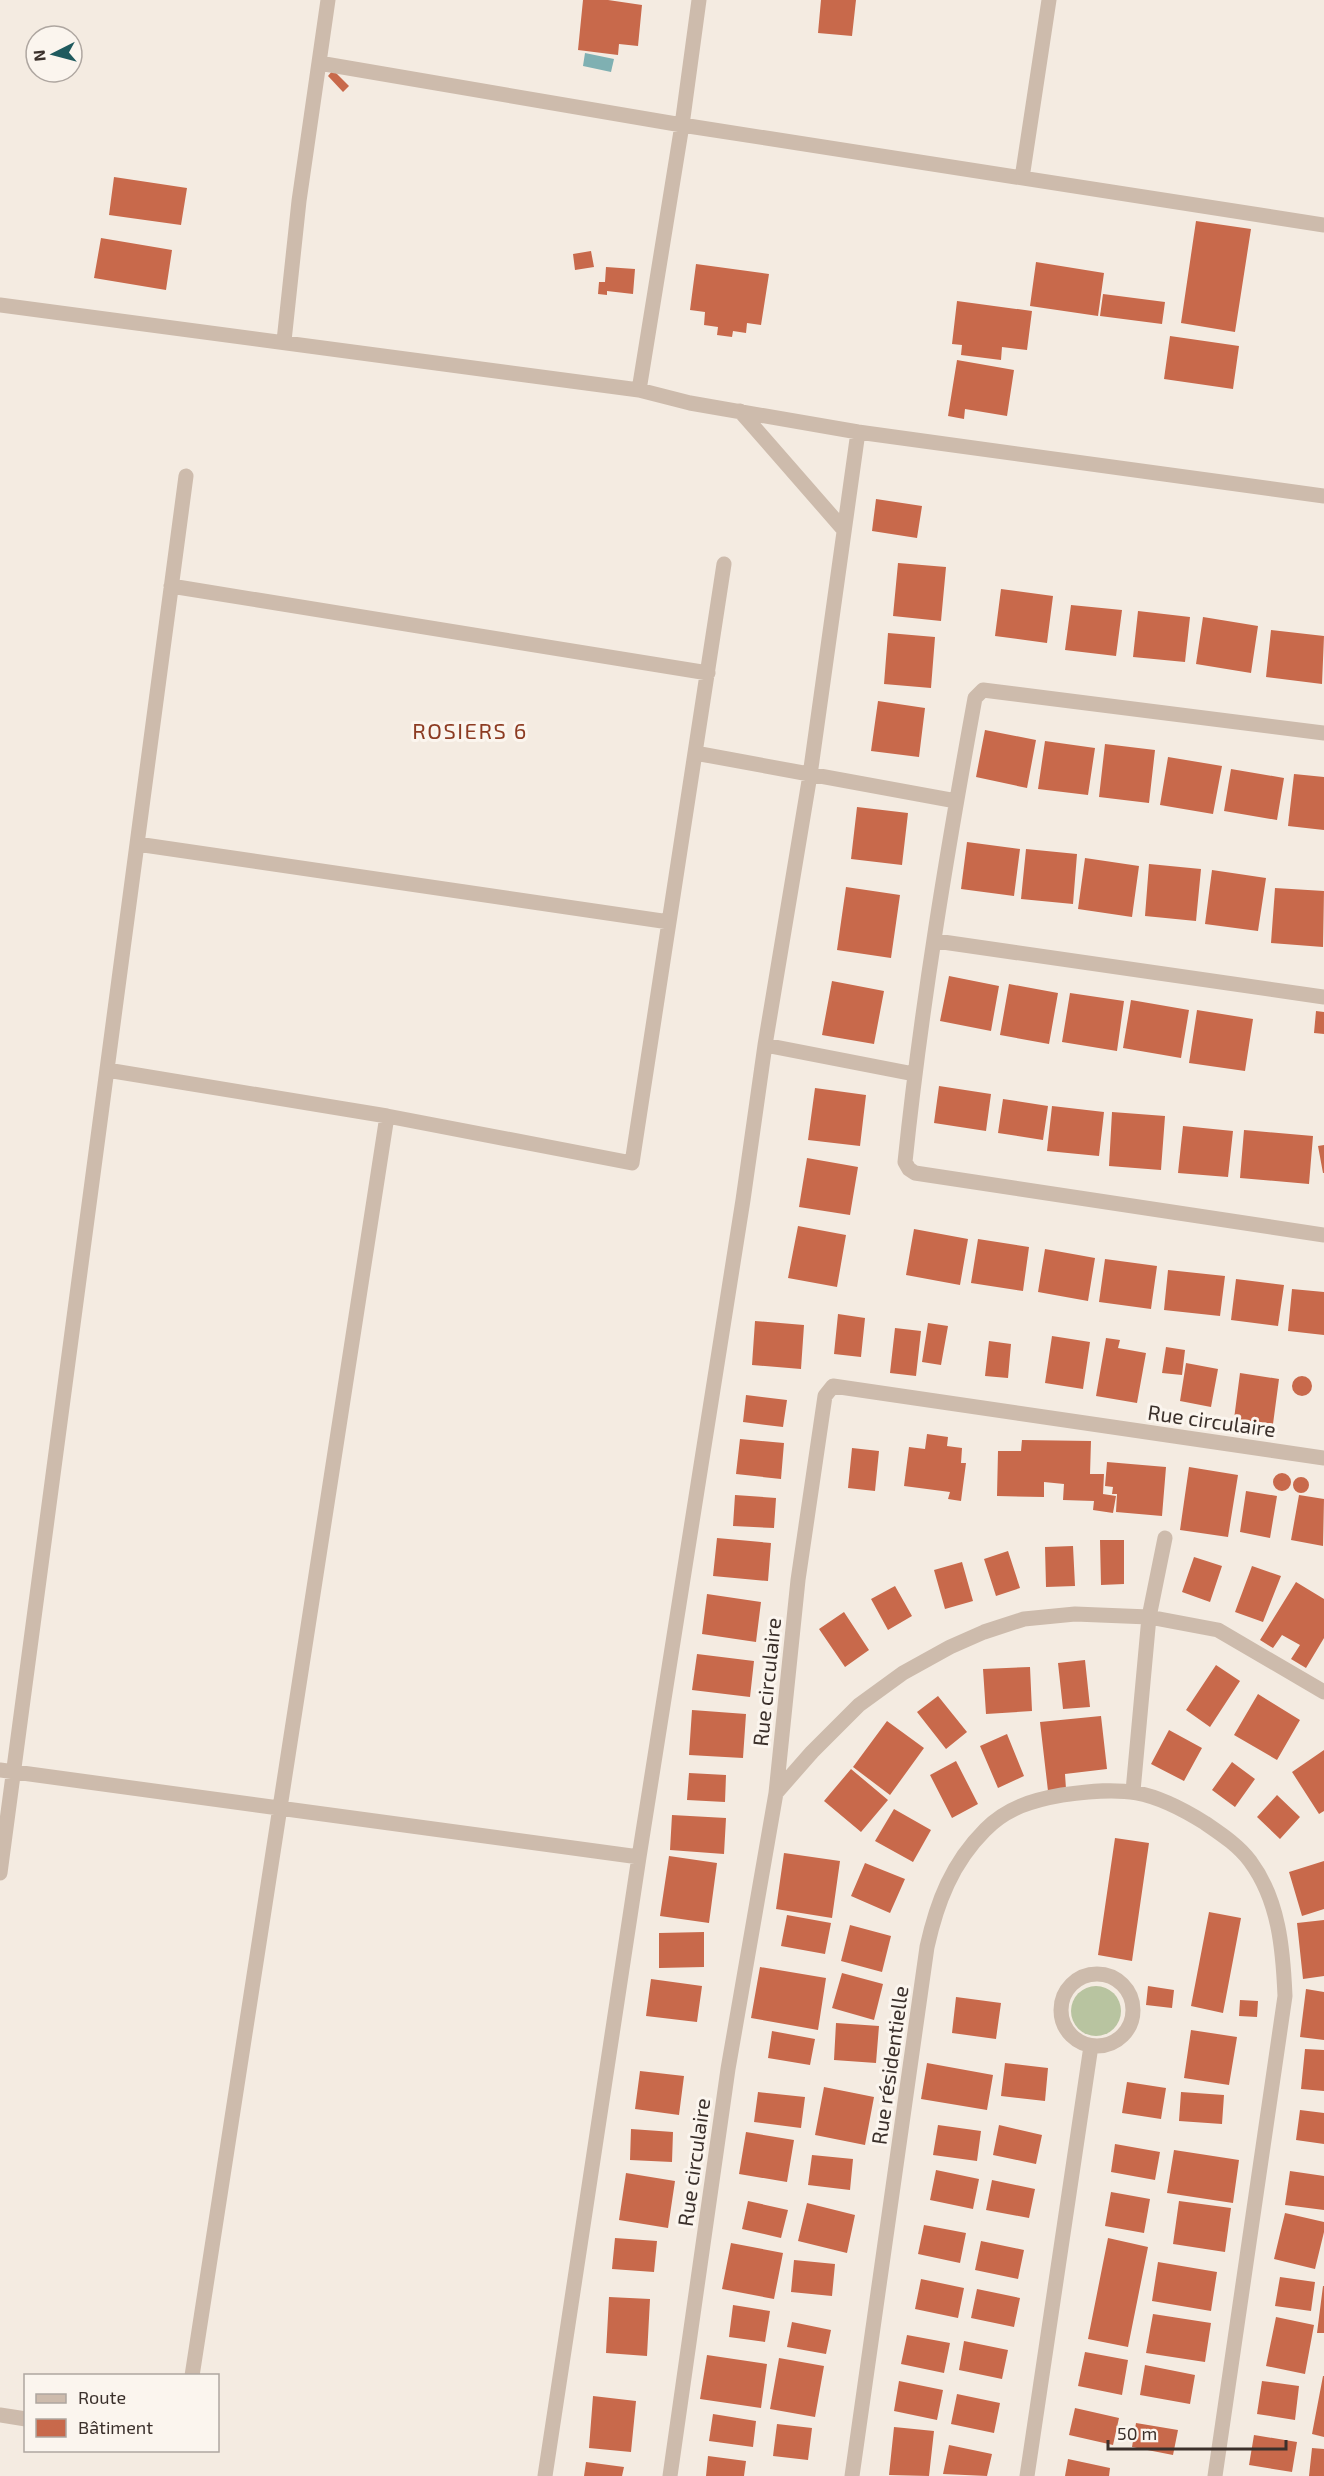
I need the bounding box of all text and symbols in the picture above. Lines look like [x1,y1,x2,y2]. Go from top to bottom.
north arrow [24,24,84,84]
text: N [29,49,49,62]
district label: ROSIERS 6 [412,717,528,743]
street label: Rue circulaire [1146,1399,1278,1441]
street label: Rue circulaire [747,1616,785,1748]
street label: Rue résidentielle [865,1984,913,2146]
street label: Rue circulaire [672,2096,714,2228]
legend [24,2374,219,2452]
text: Route [78,2386,126,2408]
scale bar [1108,2413,1286,2451]
text: Bâtiment [78,2416,153,2438]
text: 50 m [1117,2422,1157,2444]

